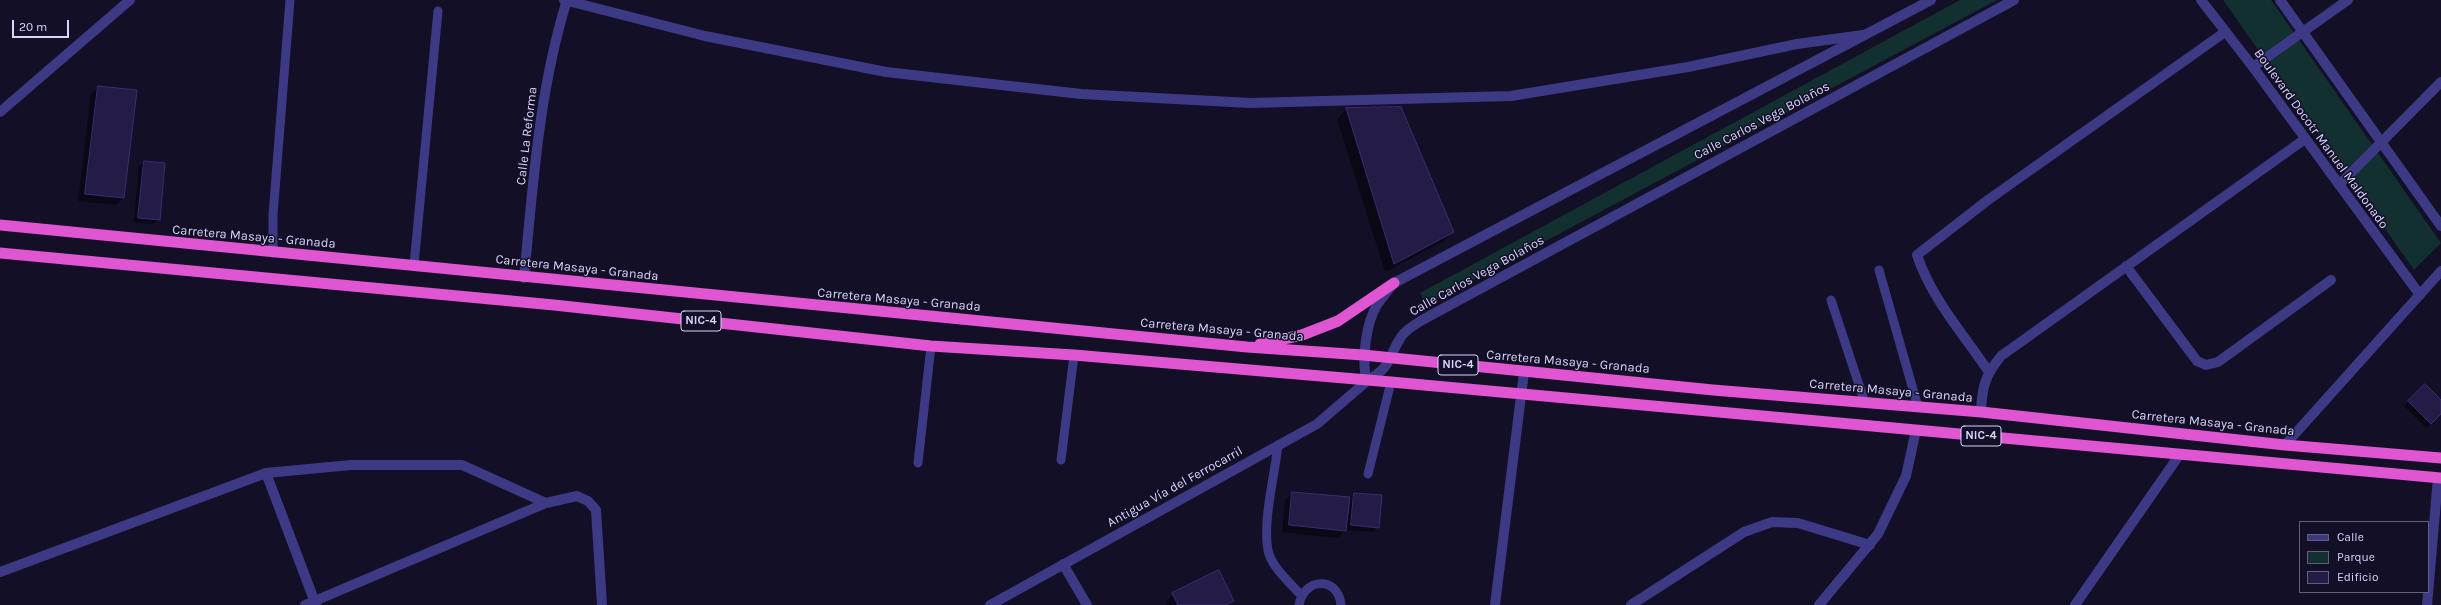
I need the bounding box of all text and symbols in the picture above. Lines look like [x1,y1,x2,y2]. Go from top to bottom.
scale bar [14,12,71,38]
text: 20 m [19,20,47,34]
street label: Boulevard Docotr Manuel Maldonado [2250,46,2392,232]
street label: Calle Carlos Vega Bolaños [1691,79,1833,163]
street label: Calle La Reforma [513,86,541,186]
street label: Carretera Masaya - Granada [172,222,336,252]
street label: Calle Carlos Vega Bolaños [1407,232,1547,320]
street label: Carretera Masaya - Granada [495,252,659,284]
street label: Carretera Masaya - Granada [817,285,981,315]
road number: NIC-4 [681,311,721,331]
street label: Carretera Masaya - Granada [1140,315,1304,345]
street label: Carretera Masaya - Granada [1486,347,1650,377]
road number: NIC-4 [1438,355,1478,375]
street label: Carretera Masaya - Granada [1809,376,1973,406]
street label: Carretera Masaya - Granada [2131,407,2295,439]
road number: NIC-4 [1961,426,2001,446]
street label: Antigua Vía del Ferrocarril [1105,443,1245,531]
legend [2299,521,2429,593]
text: Calle [2337,530,2364,544]
text: Parque [2337,550,2375,564]
text: Edificio [2337,570,2378,584]

